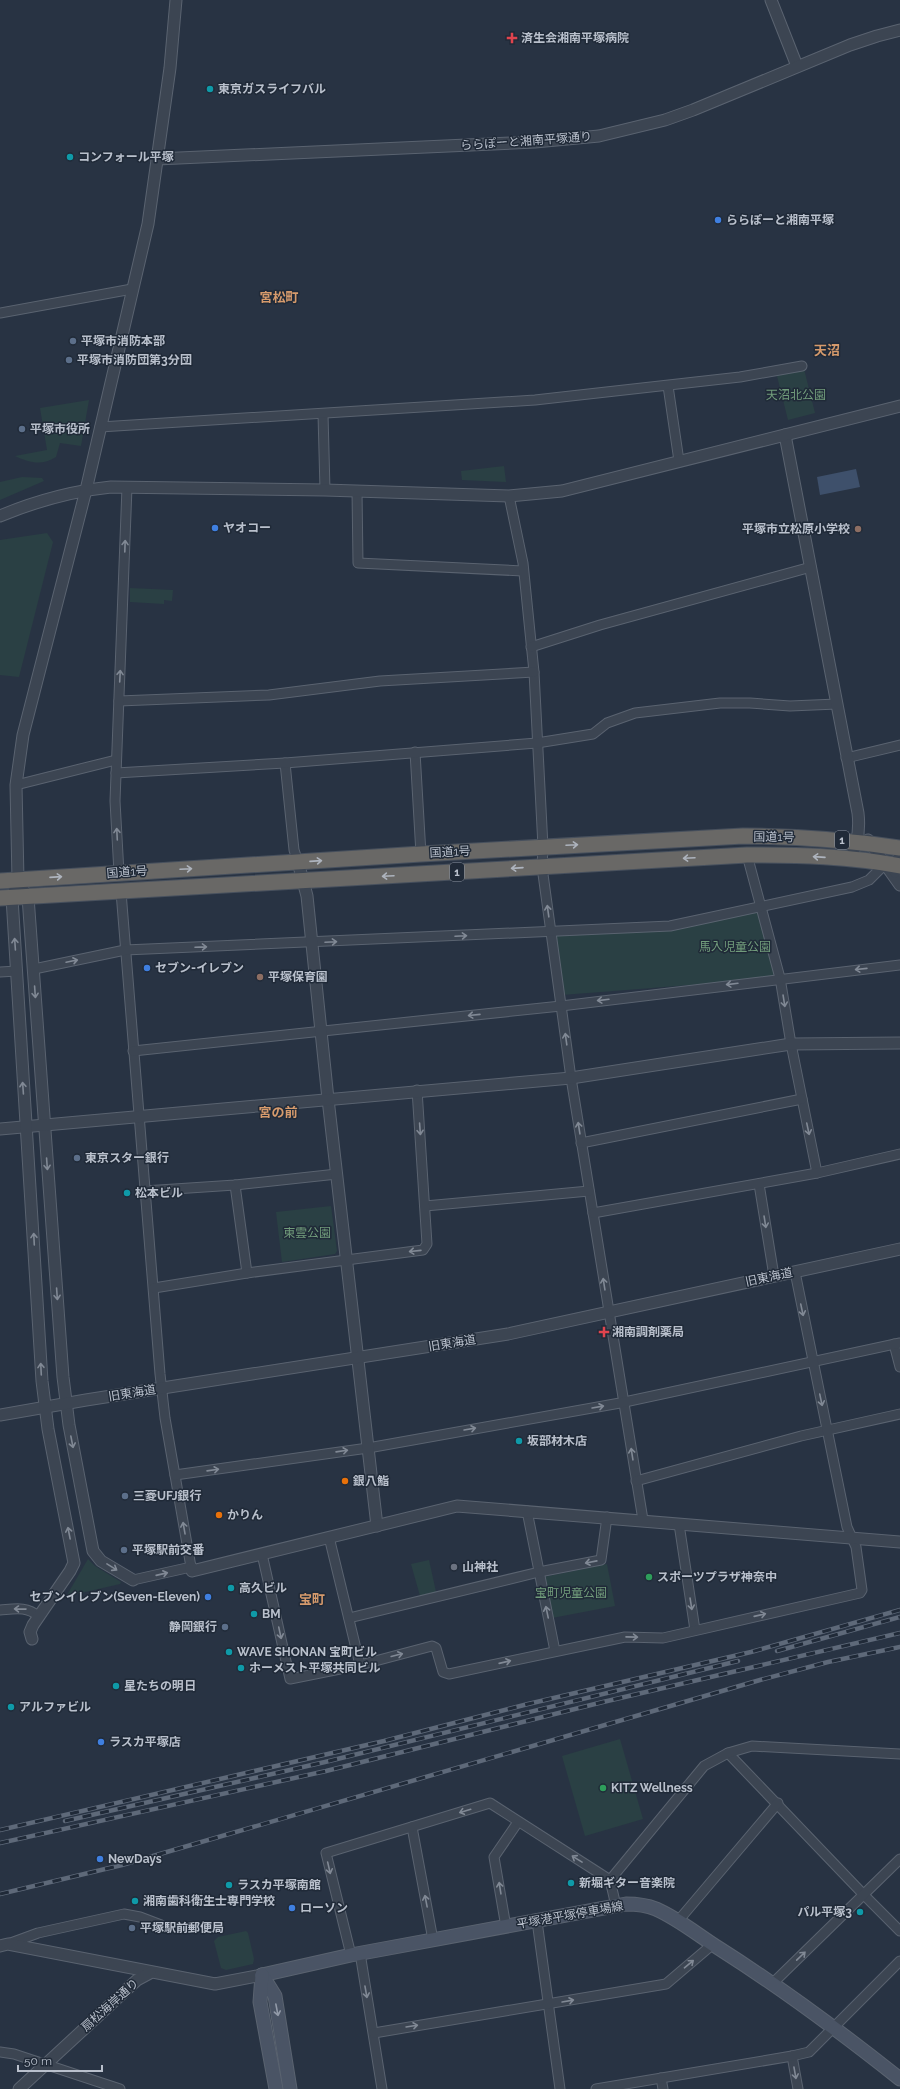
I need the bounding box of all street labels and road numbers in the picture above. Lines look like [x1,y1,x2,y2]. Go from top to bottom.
street label: ららぽーと湘南平塚通り [460,129,592,153]
street label: 国道1号 [753,830,795,844]
road number: 1 [835,831,849,849]
street label: 国道1号 [429,844,471,860]
road number: 1 [450,863,464,881]
street label: 国道1号 [106,864,148,880]
street label: 旧東海道 [744,1265,794,1289]
street label: 旧東海道 [427,1332,477,1354]
street label: 旧東海道 [107,1382,157,1404]
street label: 平塚港平塚停車場線 [516,1899,624,1931]
street label: 扇松海岸通り [79,1976,141,2034]

